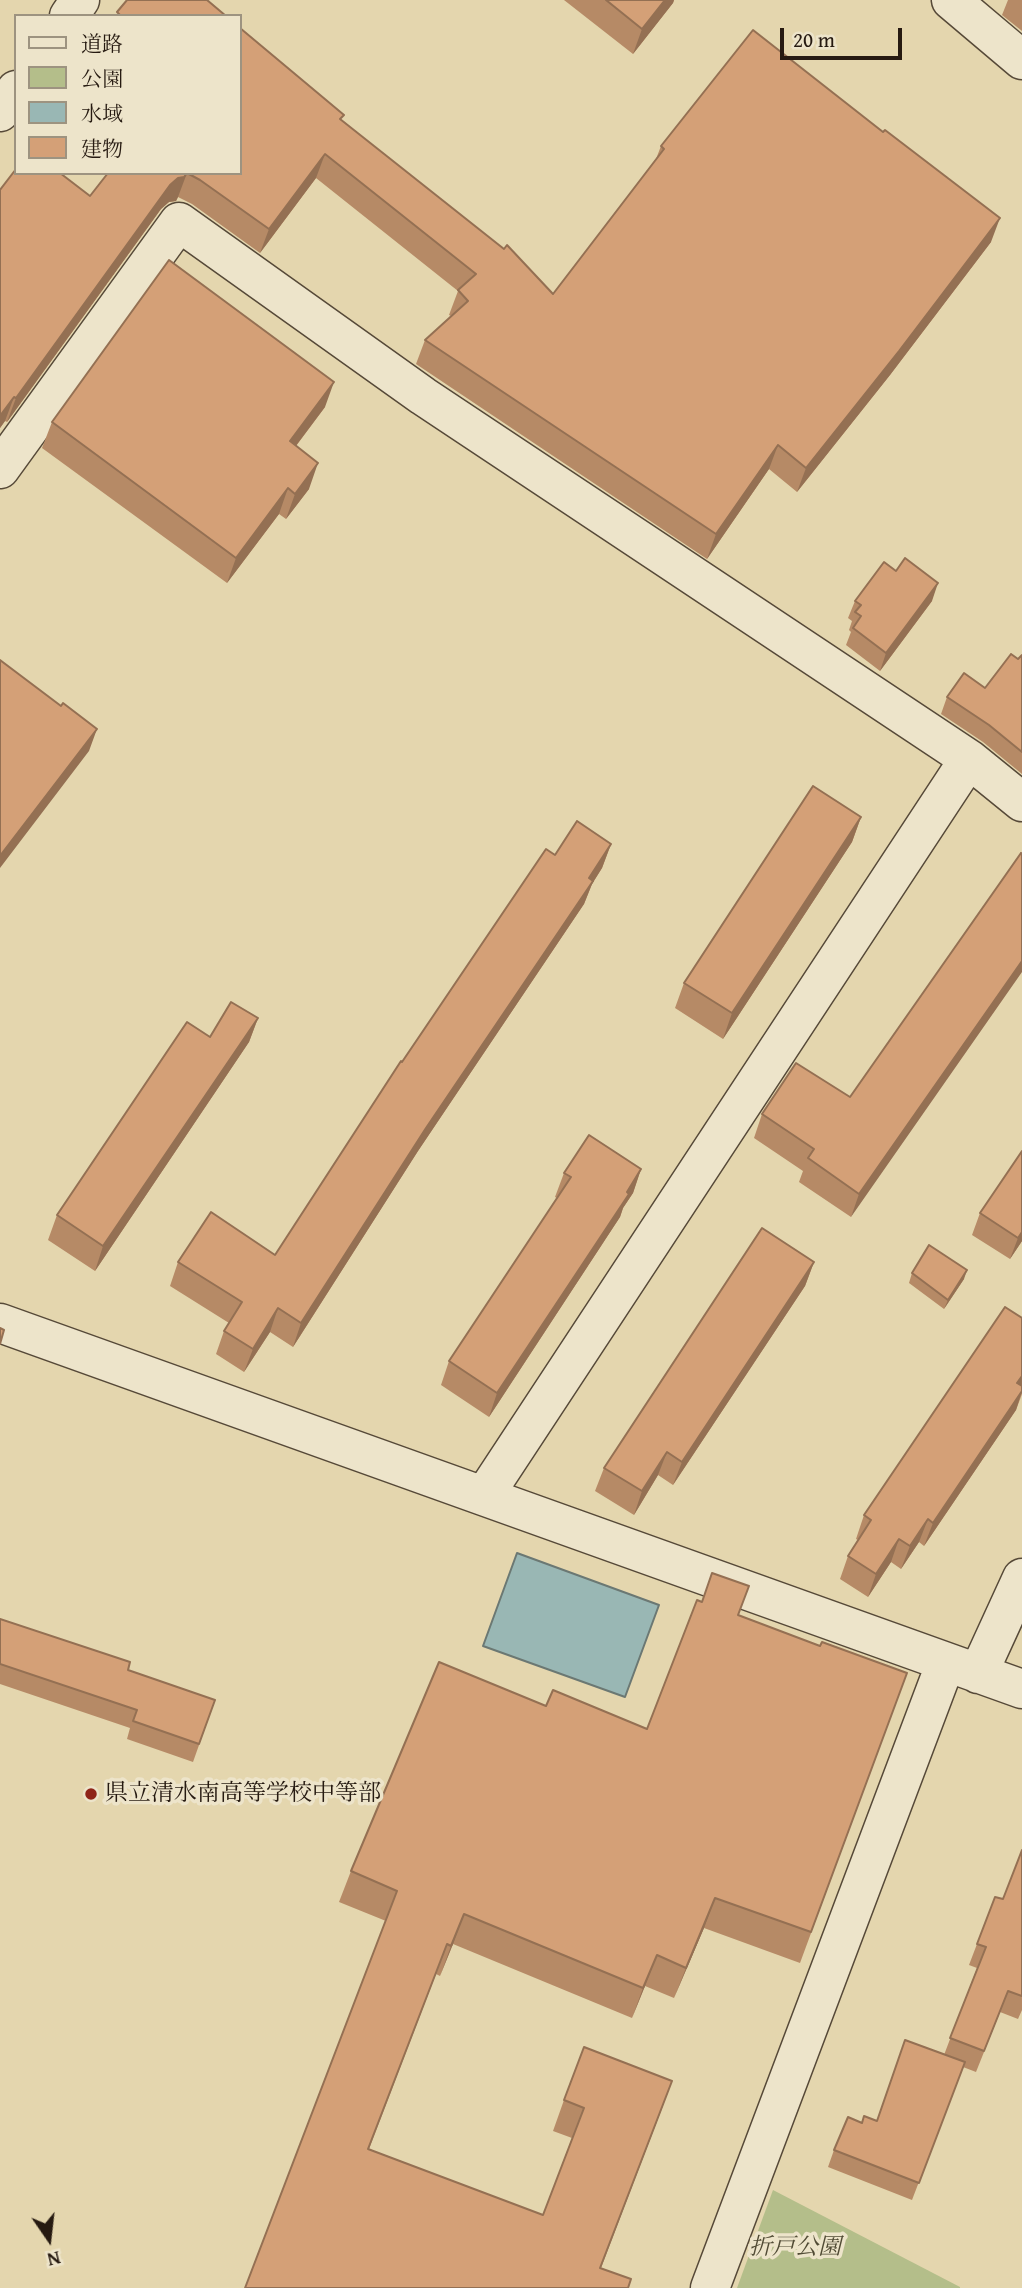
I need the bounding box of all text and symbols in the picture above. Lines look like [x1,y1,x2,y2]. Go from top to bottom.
legend [14,14,242,175]
scale bar [784,14,906,58]
text: 20 m [793,24,835,55]
text: 道路 [81,28,123,59]
text: 公園 [81,63,123,94]
text: 水域 [81,98,123,129]
text: 建物 [81,133,123,164]
place label: 県立清水南高等学校中等部 [105,1780,381,1808]
marker: 県立清水南高等学校中等部 [83,1786,99,1802]
north arrow [14,2204,84,2274]
park label: 折戸公園 [749,2234,841,2262]
text: N [45,2244,64,2274]

